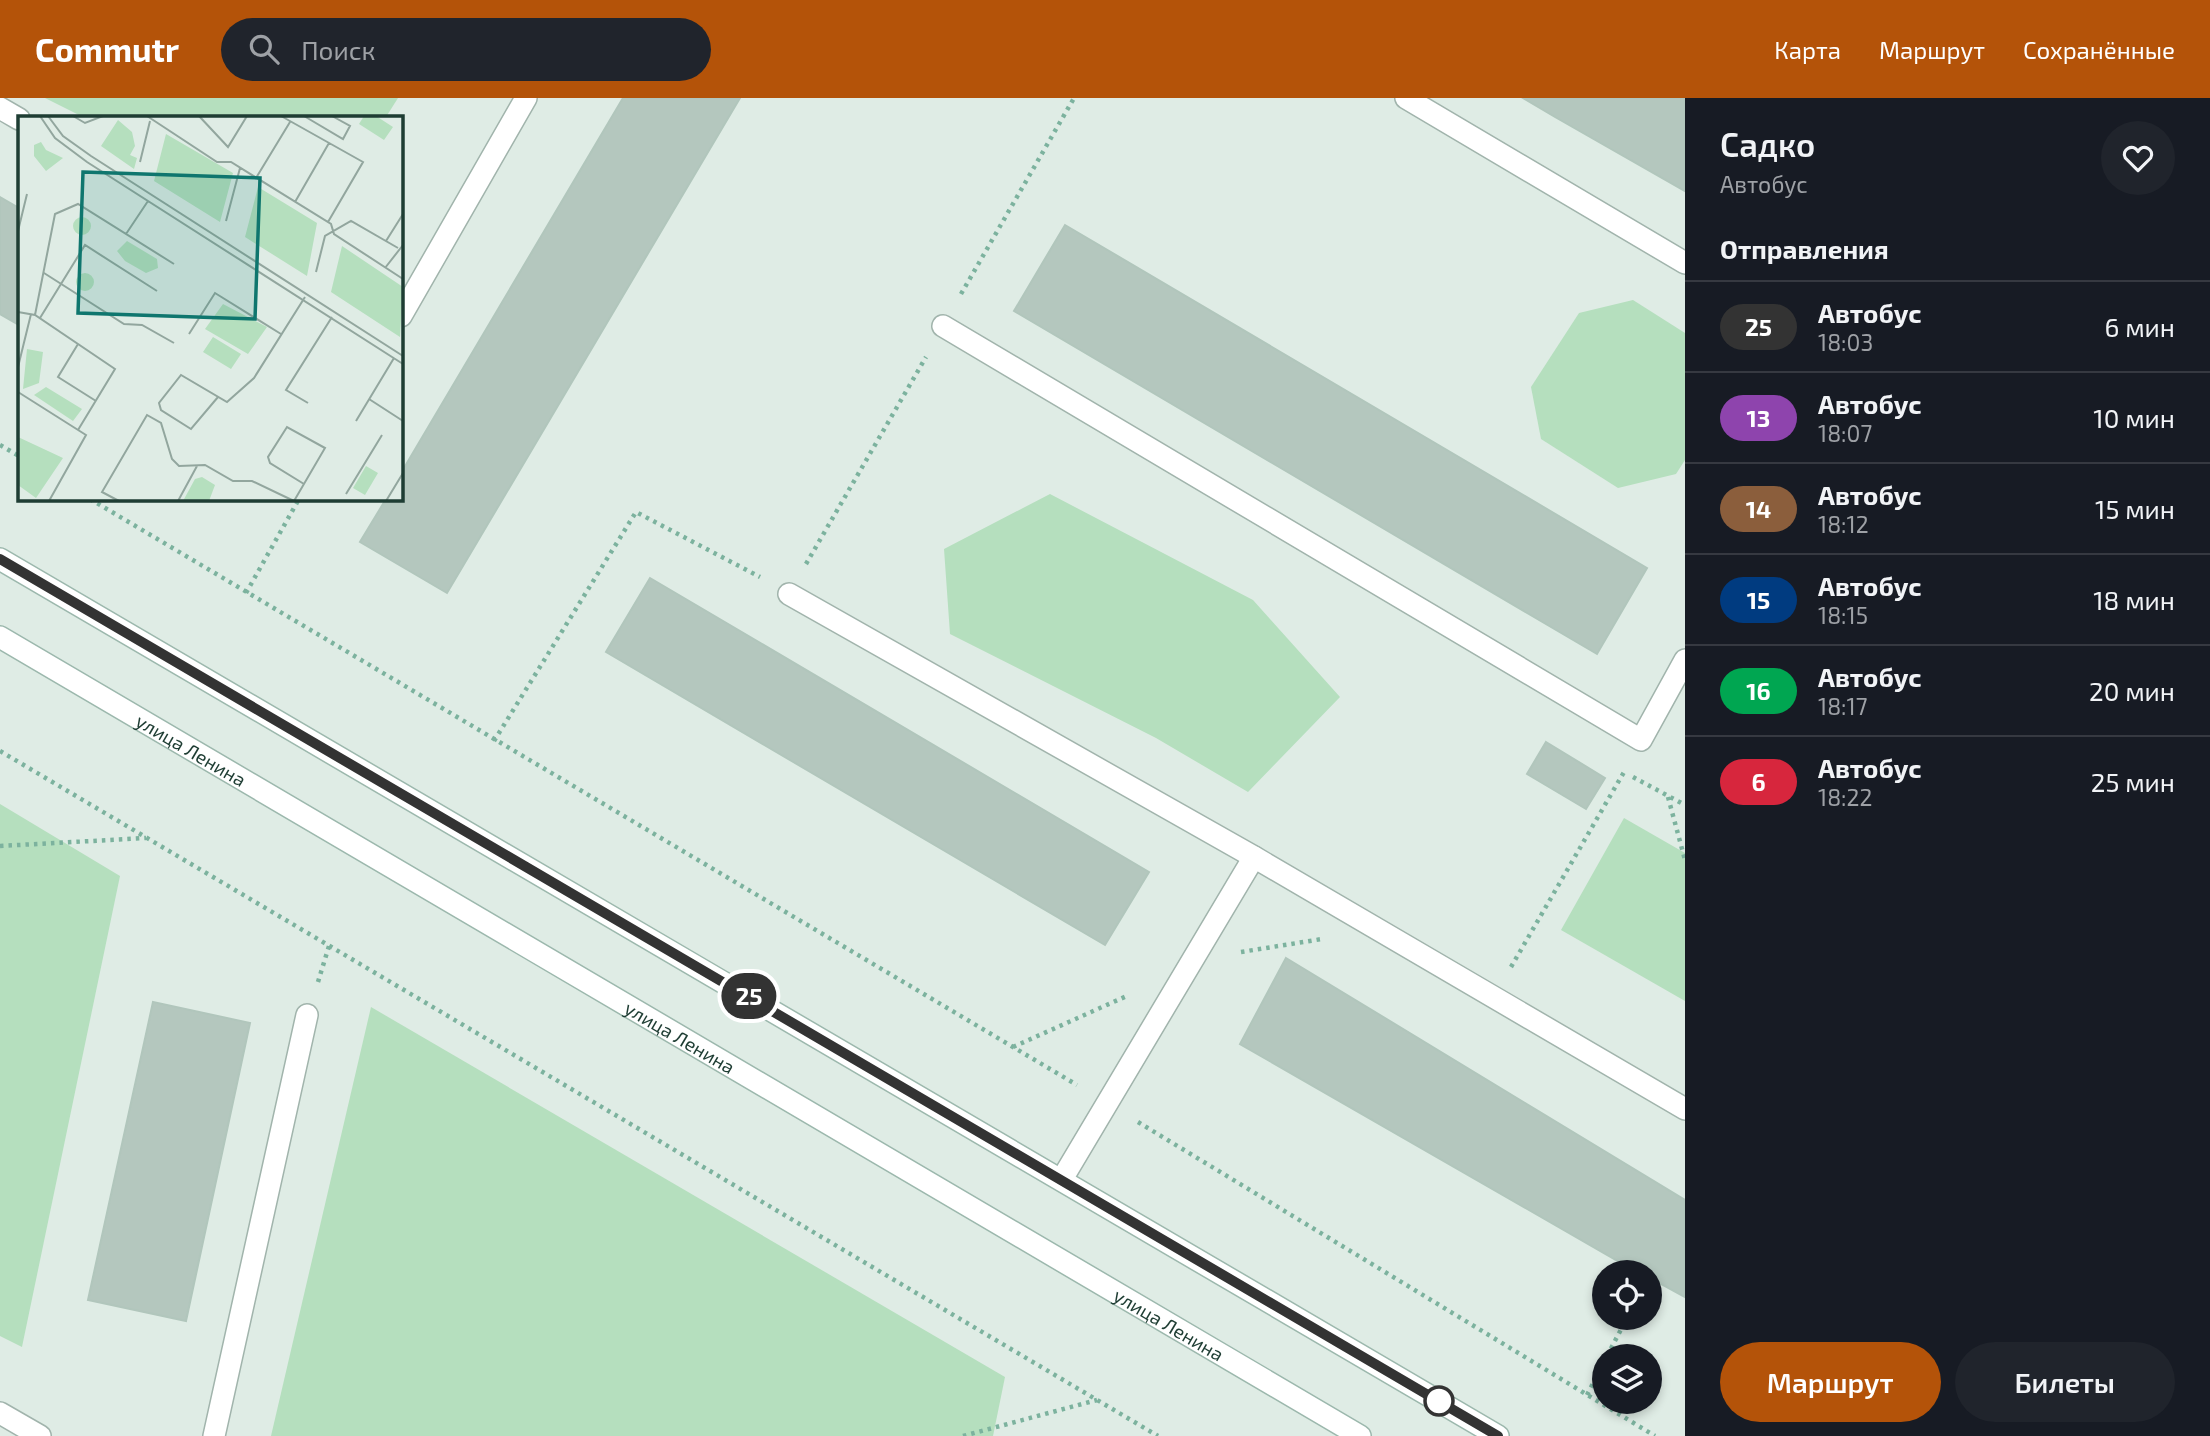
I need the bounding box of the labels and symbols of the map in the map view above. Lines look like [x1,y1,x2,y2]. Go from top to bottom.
inset map [18,116,402,500]
street label: улица Ленина [132,708,251,791]
line badge: 25 [718,973,780,1019]
street label: улица Ленина [621,995,739,1078]
street label: улица Ленина [1109,1283,1228,1365]
unlabelled marker [1424,1386,1454,1416]

